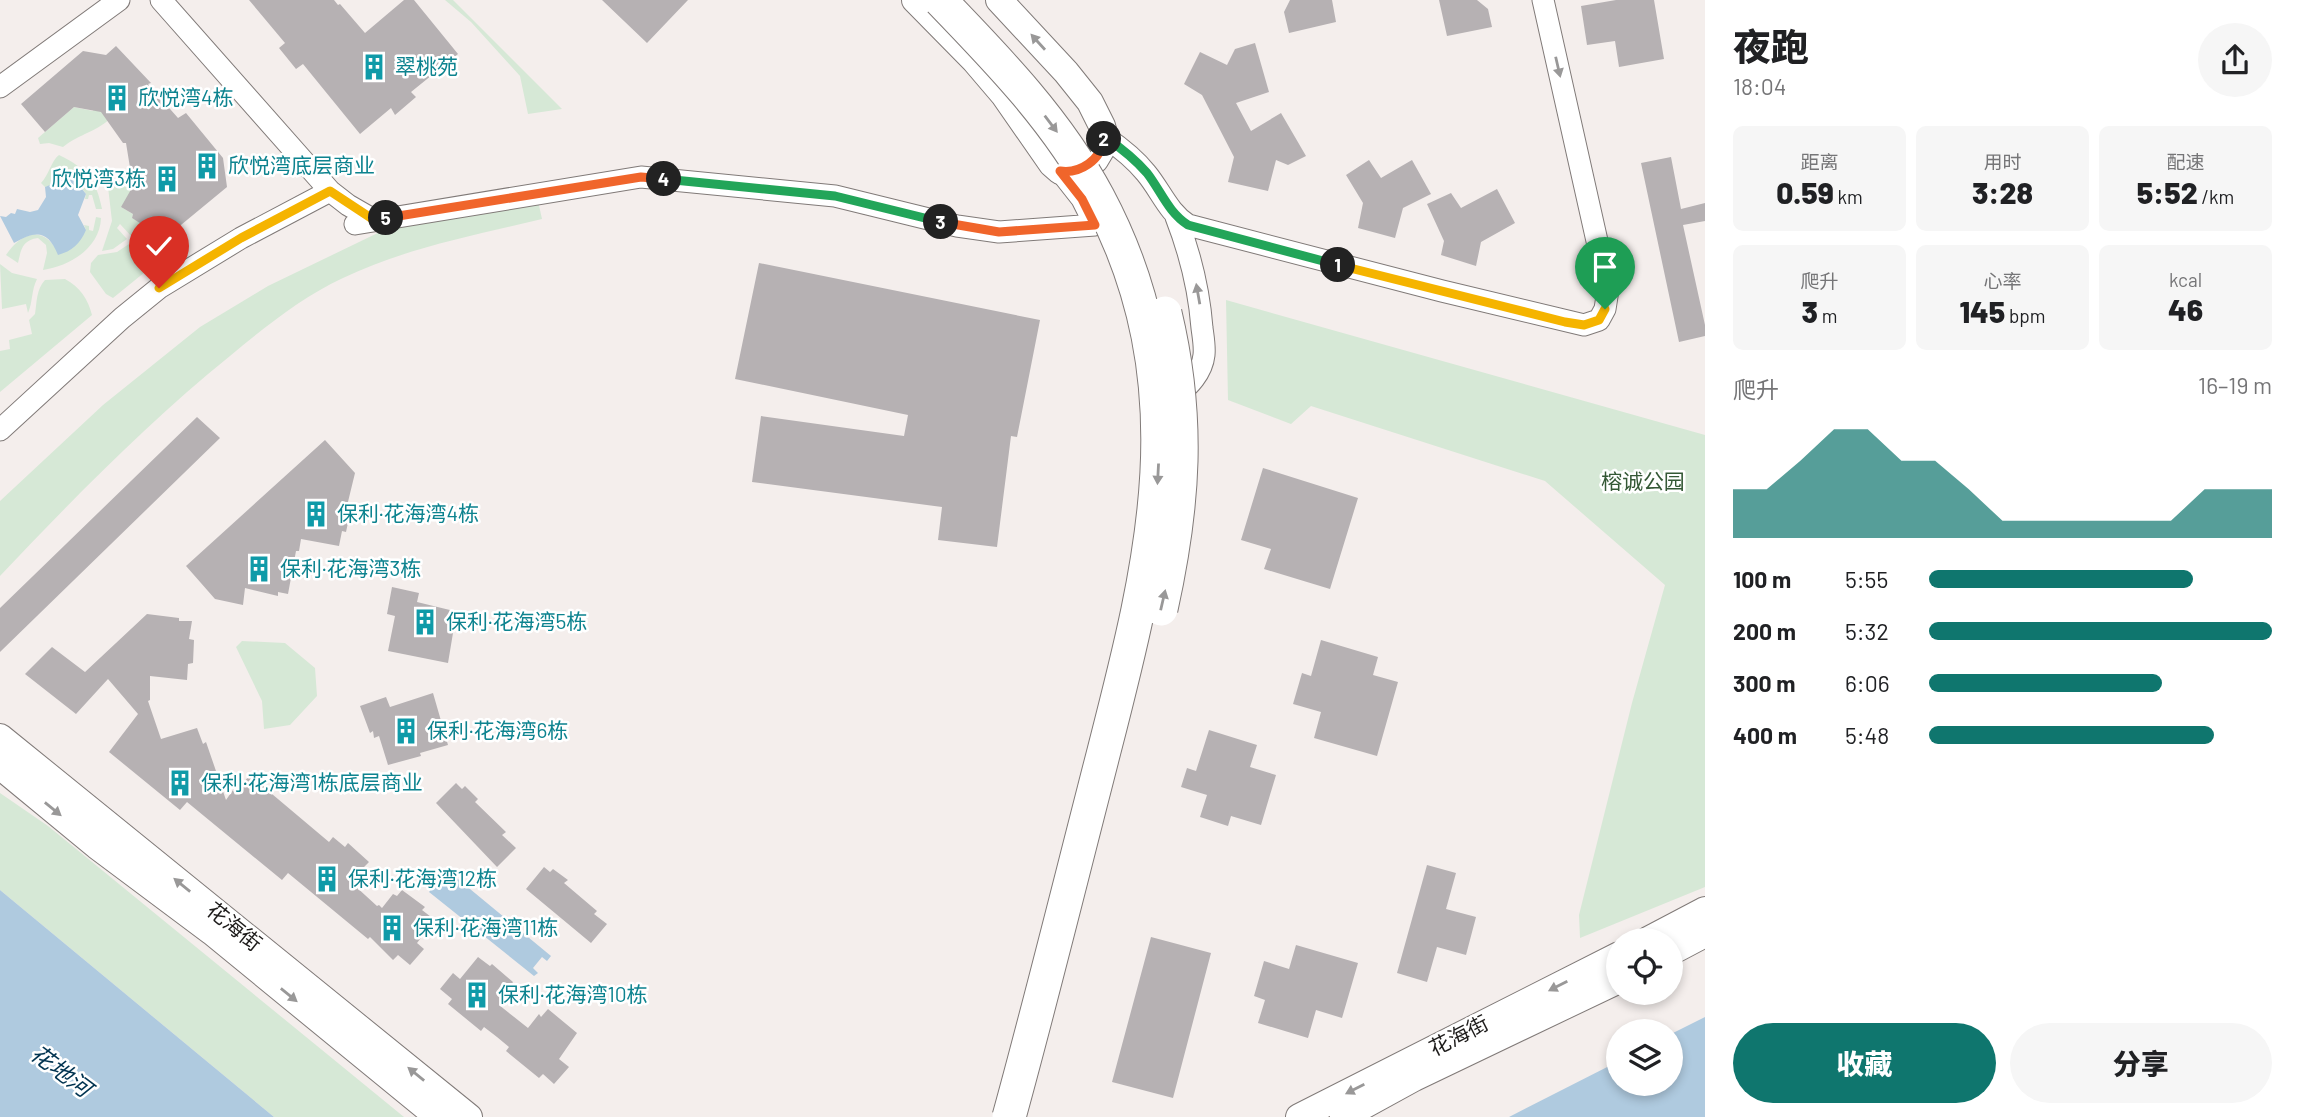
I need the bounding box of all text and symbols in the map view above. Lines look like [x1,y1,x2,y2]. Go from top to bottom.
text: 夜跑 [1733,23,1809,69]
button: share [2198,23,2272,97]
one-way arrow [1031,34,1047,51]
building icon: 翠桃苑 [359,52,389,82]
place label: 翠桃苑 [395,53,458,78]
one-way arrow [1553,56,1564,78]
text: 18:04 [1733,72,1787,100]
building icon: 欣悦湾4栋 [102,83,132,113]
place label: 欣悦湾4栋 [138,84,234,109]
one-way arrow [1044,114,1059,132]
pin: 2 [1086,122,1122,156]
text: 2 [1098,127,1109,150]
text: 距离 [1800,150,1839,173]
text: 用时 [1983,150,2022,173]
text: 配速 [2166,150,2205,173]
building icon: 欣悦湾底层商业 [192,151,222,181]
place label: 欣悦湾底层商业 [228,152,375,177]
pin: 4 [646,162,682,196]
building icon: 欣悦湾3栋 [152,164,182,194]
place label: 欣悦湾3栋 [51,165,146,190]
text: 4 [658,167,669,190]
text: 0.59 [1776,174,1834,210]
text: 3:28 [1972,174,2033,210]
text: 5:52 [2137,174,2198,210]
text: km [1834,185,1863,208]
text: /km [2198,185,2234,208]
pin: 5 [368,200,404,235]
pin: 3 [923,204,958,240]
text: 5 [380,206,391,229]
text: 3 [935,210,946,233]
pin [129,216,189,288]
icon: check [140,227,178,265]
pin [1575,237,1635,309]
pin: 1 [1320,247,1356,282]
icon: arrive [1586,248,1624,286]
text: 1 [1334,253,1341,276]
text: kcal [2169,268,2202,291]
text: 爬升 [1800,269,1839,292]
text: 心率 [1983,269,2022,292]
one-way arrow [1192,283,1203,305]
text: 46 [2168,291,2203,327]
text: 3 [1802,293,1818,329]
text: 145 [1959,293,2005,329]
text: m [1818,304,1837,327]
text: bpm [2005,304,2046,327]
text: 16–19 m [2198,371,2272,399]
text: 爬升 [1733,375,1779,403]
one-way arrow [1152,464,1163,486]
park label: 榕诚公园 [1601,468,1685,493]
building icon: 保利·花海湾4栋 [301,499,331,529]
place label: 保利·花海湾4栋 [337,500,479,525]
building icon: 保利·花海湾3栋 [244,554,274,584]
place label: 保利·花海湾3栋 [280,555,421,580]
text: 100 m [1733,565,1791,593]
text: 5:55 [1845,565,1888,593]
one-way arrow [1158,589,1169,611]
building icon: 保利·花海湾5栋 [410,607,440,637]
place label: 保利·花海湾5栋 [446,608,587,633]
text: 200 m [1733,617,1796,645]
text: 5:32 [1845,617,1889,645]
text: 300 m [1733,669,1795,697]
text: 6:06 [1845,669,1889,697]
building icon: 保利·花海湾6栋 [391,716,421,746]
place label: 保利·花海湾6栋 [427,717,568,742]
text: 400 m [1733,721,1797,749]
text: 5:48 [1845,721,1889,749]
building icon: 保利·花海湾1栋底层商业 [165,768,195,798]
place label: 保利·花海湾1栋底层商业 [201,769,423,794]
one-way arrow [45,801,62,816]
building icon: 保利·花海湾12栋 [312,864,342,894]
place label: 保利·花海湾12栋 [348,865,497,890]
one-way arrow [173,878,191,893]
street label: 花海街 [203,896,267,955]
building icon: 保利·花海湾11栋 [377,913,407,943]
place label: 保利·花海湾11栋 [413,914,558,939]
map controls [1606,928,1683,1096]
button: locate [1606,928,1683,1005]
building icon: 保利·花海湾10栋 [462,980,492,1010]
one-way arrow [1548,980,1568,992]
place label: 保利·花海湾10栋 [498,981,648,1006]
one-way arrow [280,988,298,1003]
street label: 花海街 [1425,1009,1492,1060]
button: layers [1606,1019,1683,1096]
button: 收藏 [1733,1023,1996,1103]
button: 分享 [2010,1023,2272,1103]
water label: 花地河 [26,1038,101,1105]
one-way arrow [408,1066,426,1081]
one-way arrow [1345,1083,1365,1094]

